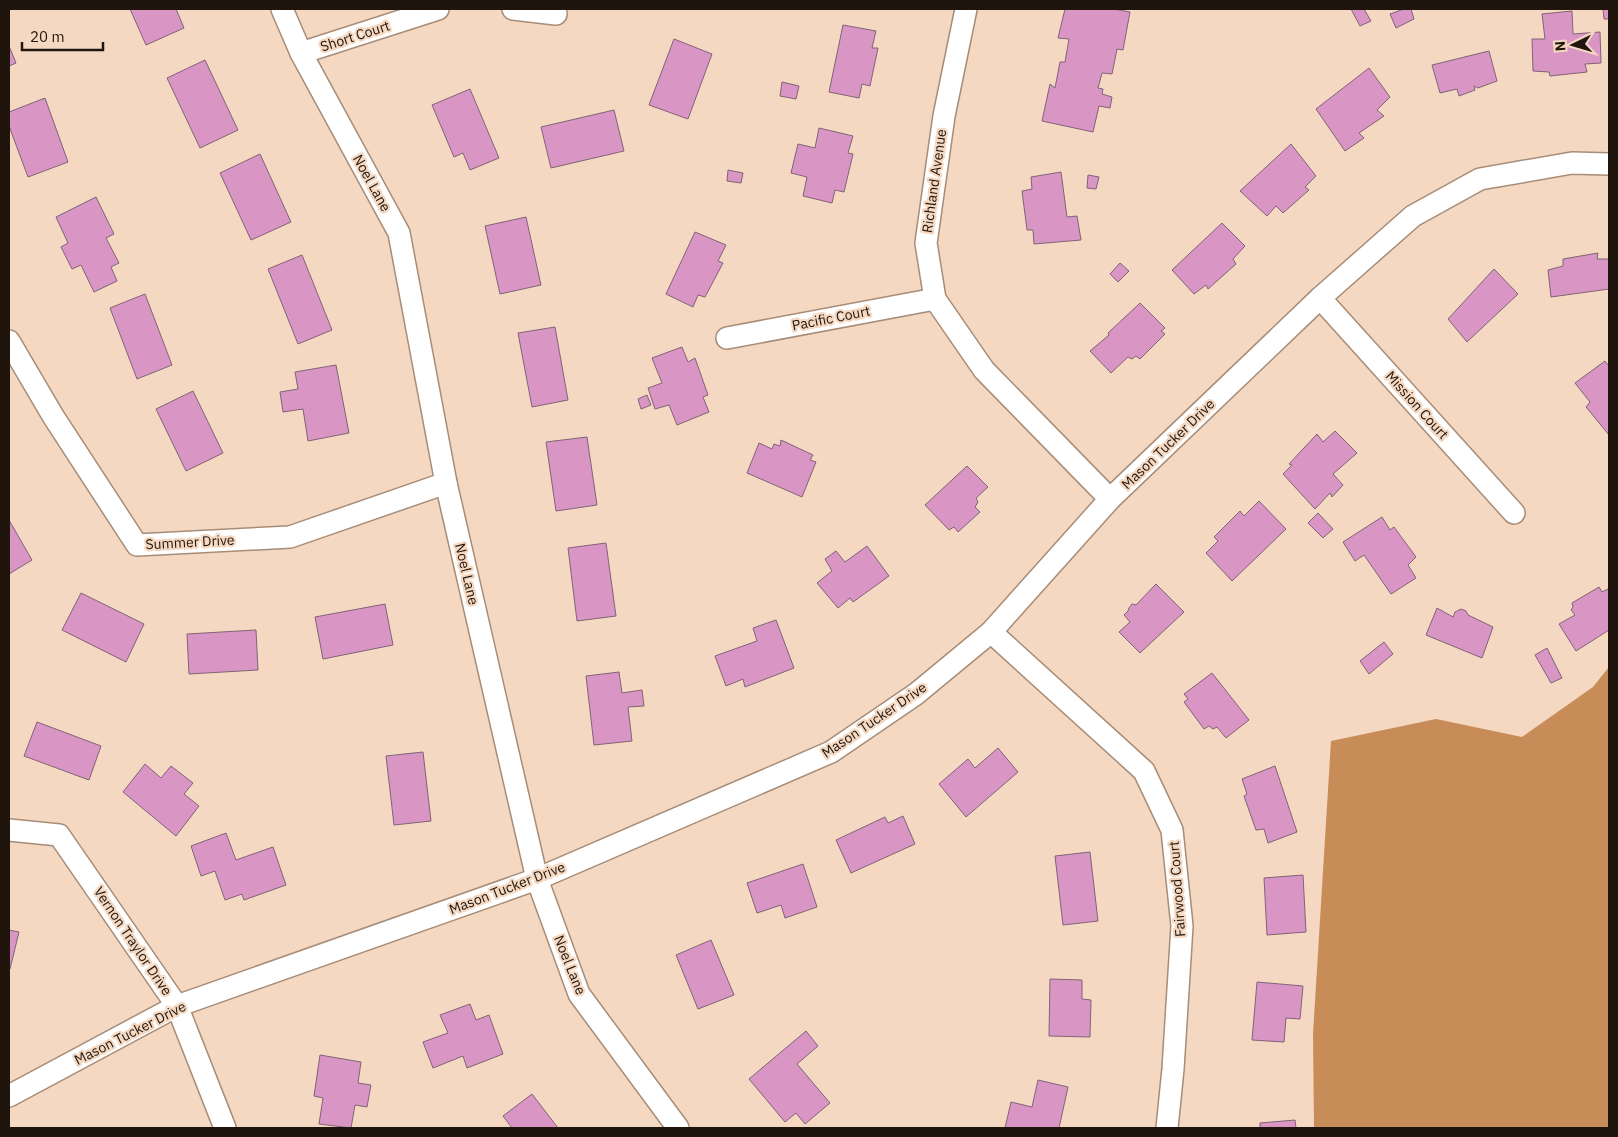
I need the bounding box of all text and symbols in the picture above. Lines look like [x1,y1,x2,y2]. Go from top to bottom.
street label: Short Court [318,16,392,56]
scale bar [22,20,104,52]
north arrow [1548,20,1598,70]
text: 20 m [30,27,65,46]
text: N [1551,40,1569,52]
street label: Richland Avenue [918,128,950,234]
street label: Noel Lane [349,151,395,215]
street label: Pacific Court [790,302,872,334]
street label: Mission Court [1382,367,1452,443]
street label: Mason Tucker Drive [1118,395,1219,493]
street label: Summer Drive [145,531,235,553]
street label: Noel Lane [451,541,483,607]
street label: Mason Tucker Drive [818,678,930,762]
street label: Fairwood Court [1165,840,1189,937]
street label: Mason Tucker Drive [446,857,568,918]
street label: Vernon Traylor Drive [90,883,176,999]
street label: Noel Lane [550,933,590,998]
street label: Mason Tucker Drive [71,997,189,1069]

